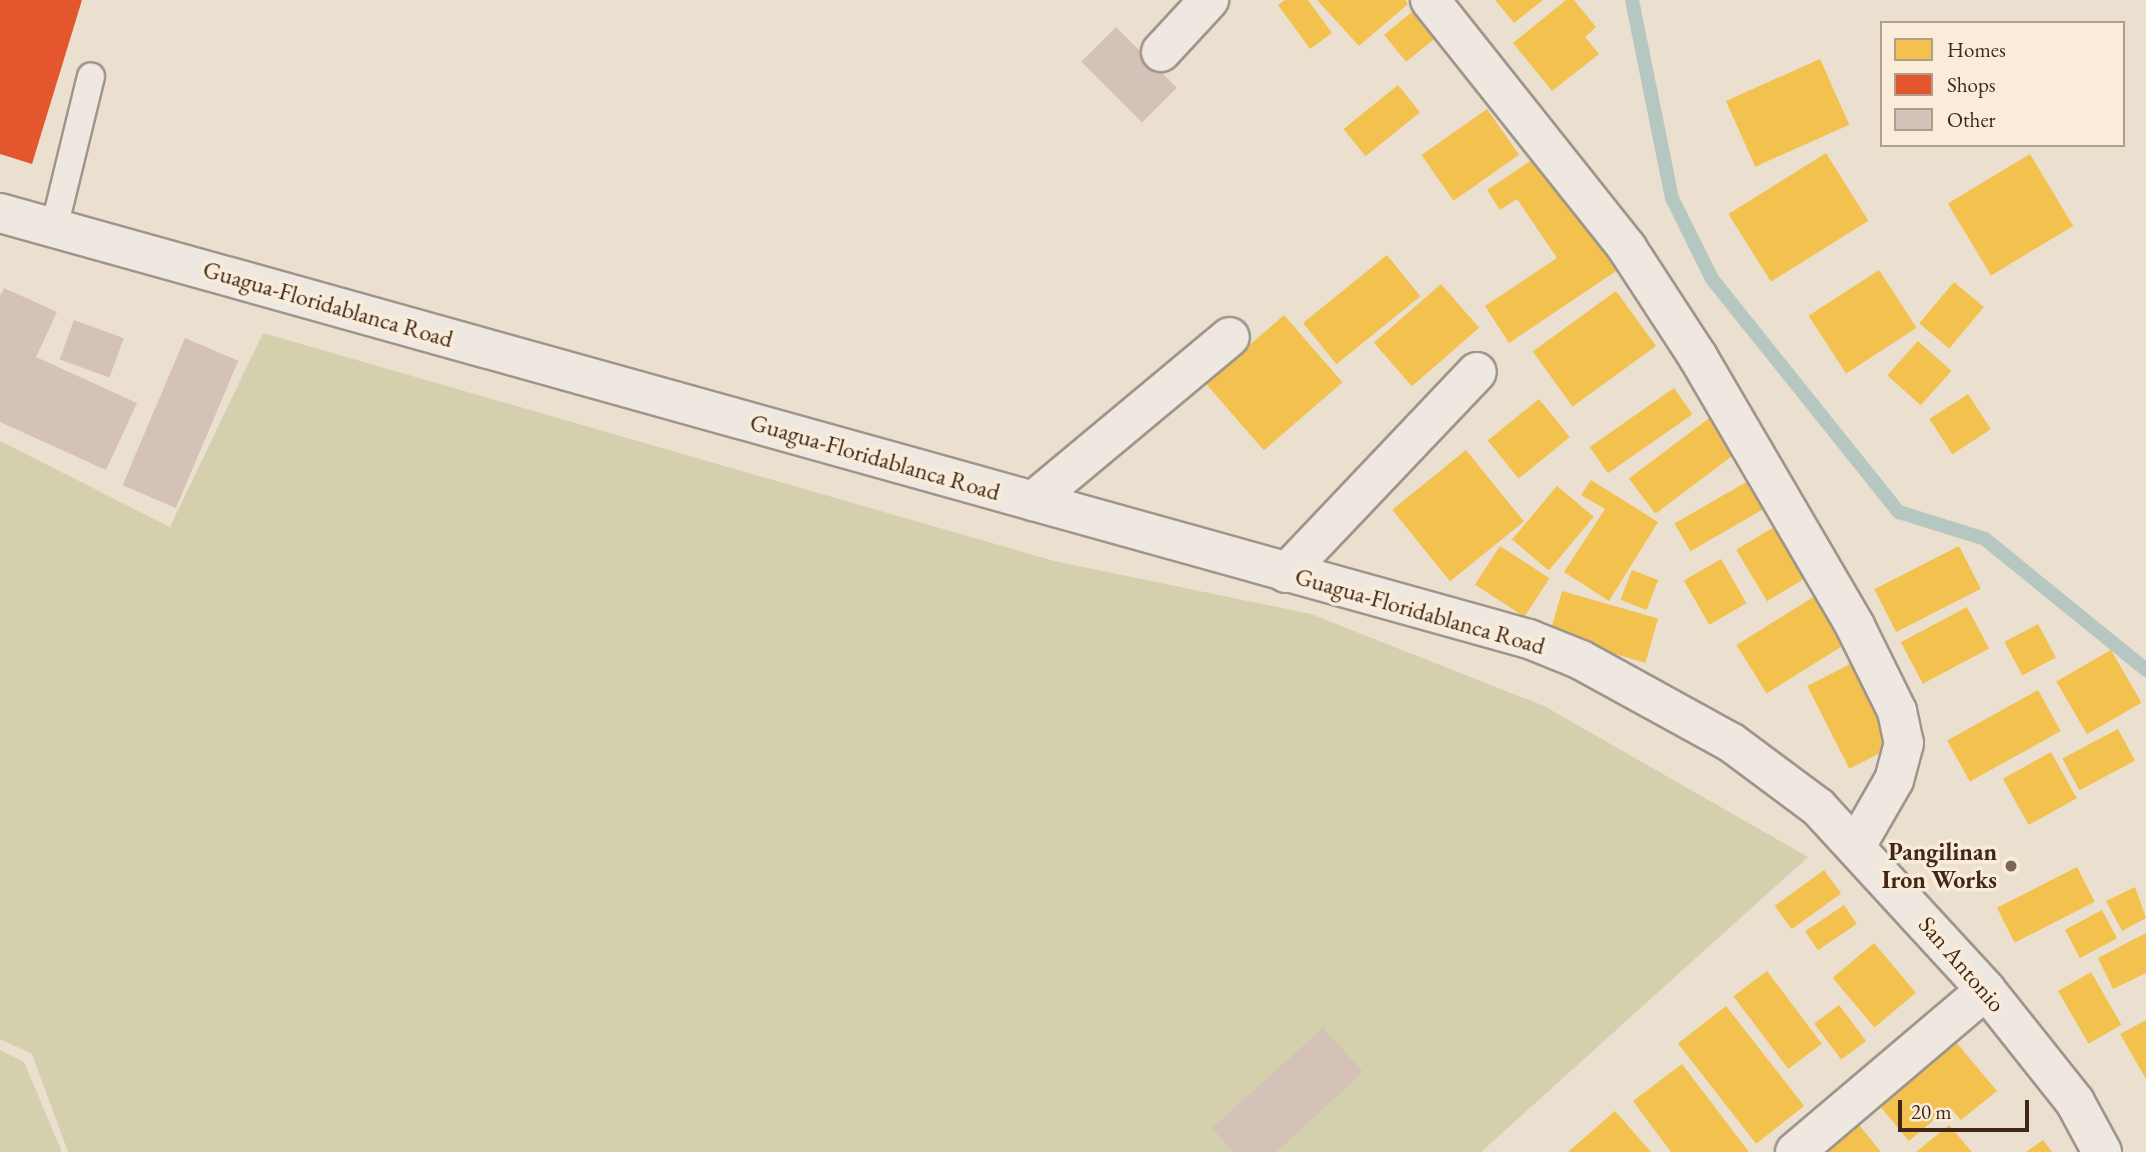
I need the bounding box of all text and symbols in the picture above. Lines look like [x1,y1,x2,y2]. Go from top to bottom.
legend [1880,21,2125,147]
text: Homes [1947,36,2006,63]
text: Shops [1947,71,1996,98]
text: Other [1947,106,1996,133]
street label: Guagua-Floridablanca Road [200,255,456,353]
street label: Guagua-Floridablanca Road [747,408,1003,506]
street label: Guagua-Floridablanca Road [1292,562,1548,660]
place label: Pangilinan Iron Works [1882,838,1997,894]
marker: Pangilinan Iron Works [2003,858,2019,874]
street label: San Antonio [1913,910,2011,1018]
scale bar [1901,1086,2032,1130]
text: 20 m [1911,1098,1952,1125]

